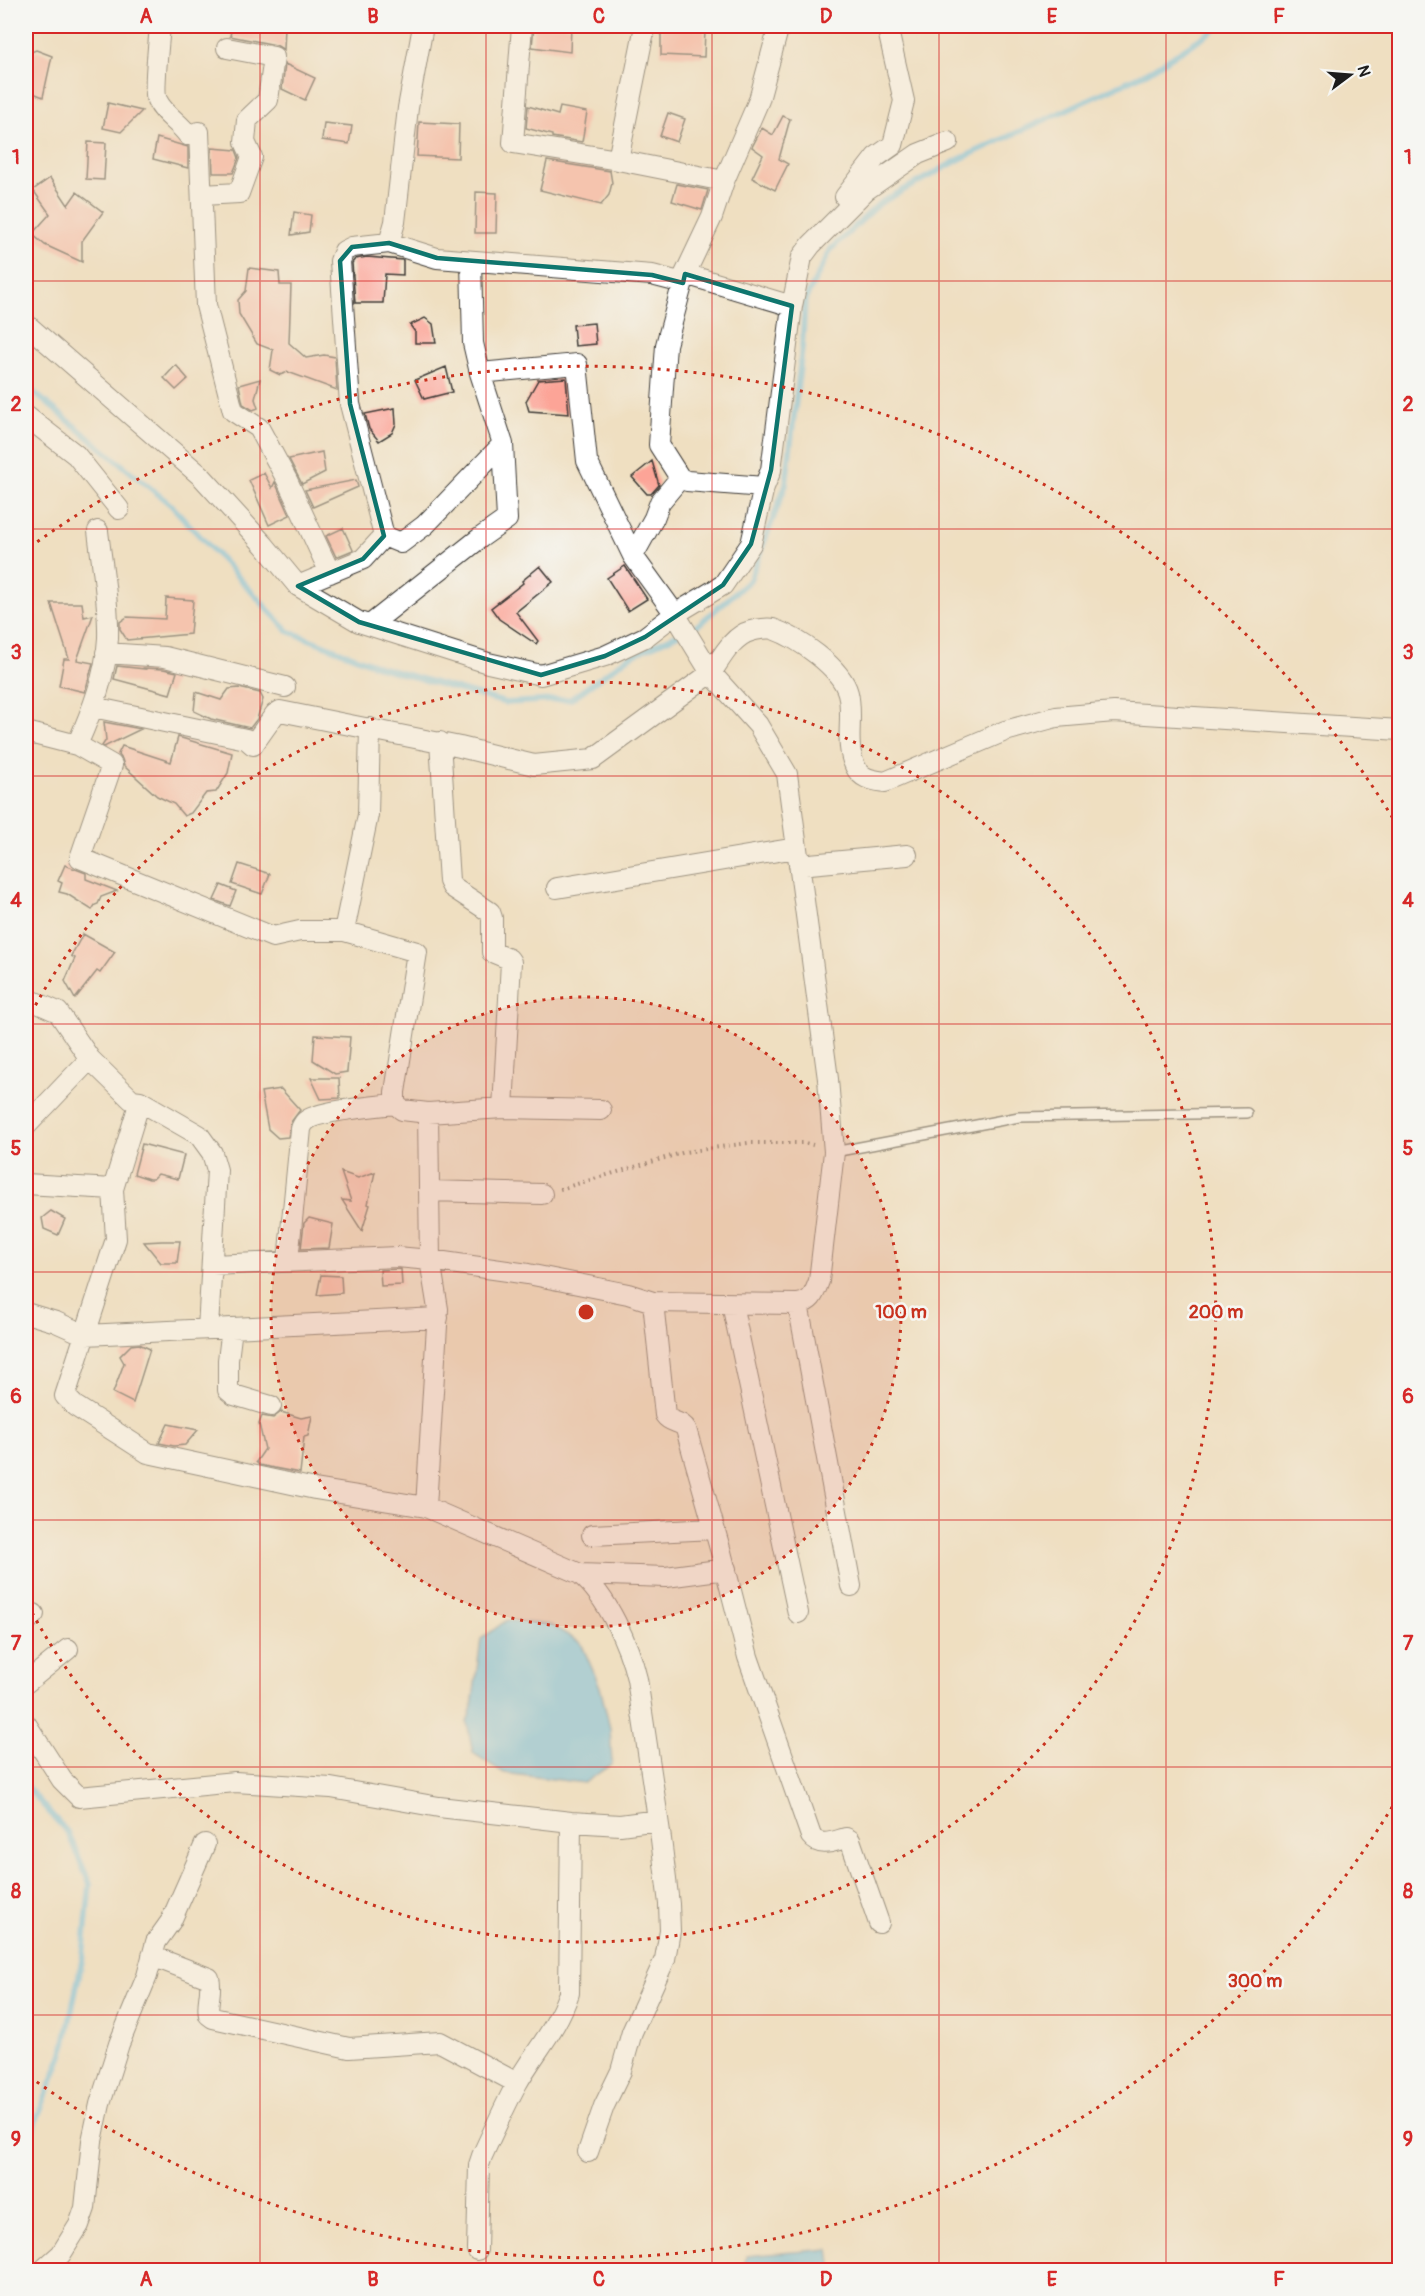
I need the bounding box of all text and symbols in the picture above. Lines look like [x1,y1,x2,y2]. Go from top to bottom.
text: A [140,4,153,29]
text: B [367,4,379,29]
text: C [593,4,605,29]
text: D [820,4,833,29]
text: E [1047,4,1058,29]
text: F [1273,4,1285,29]
north arrow [1320,45,1380,105]
text: N [1352,63,1375,79]
text: 1 [12,145,20,170]
text: 1 [1404,145,1412,170]
text: 2 [10,392,22,417]
text: 2 [1402,392,1414,417]
text: 3 [10,640,22,665]
text: 3 [1402,640,1414,665]
text: 4 [10,888,22,913]
text: 4 [1402,888,1414,913]
text: 5 [11,1136,22,1161]
text: 5 [1403,1136,1414,1161]
text: 100 m [875,1301,927,1324]
text: 200 m [1189,1301,1243,1324]
centre of rings [576,1302,596,1322]
text: 6 [10,1384,22,1409]
text: 6 [1402,1384,1414,1409]
text: 7 [11,1631,22,1656]
text: 7 [1403,1631,1414,1656]
text: 8 [11,1879,21,1904]
text: 8 [1403,1879,1413,1904]
text: 300 m [1228,1970,1282,1993]
text: 9 [11,2127,21,2152]
text: 9 [1403,2127,1413,2152]
text: A [140,2267,153,2292]
text: B [367,2267,379,2292]
text: C [593,2267,605,2292]
text: D [820,2267,833,2292]
text: E [1047,2267,1058,2292]
text: F [1273,2267,1285,2292]

